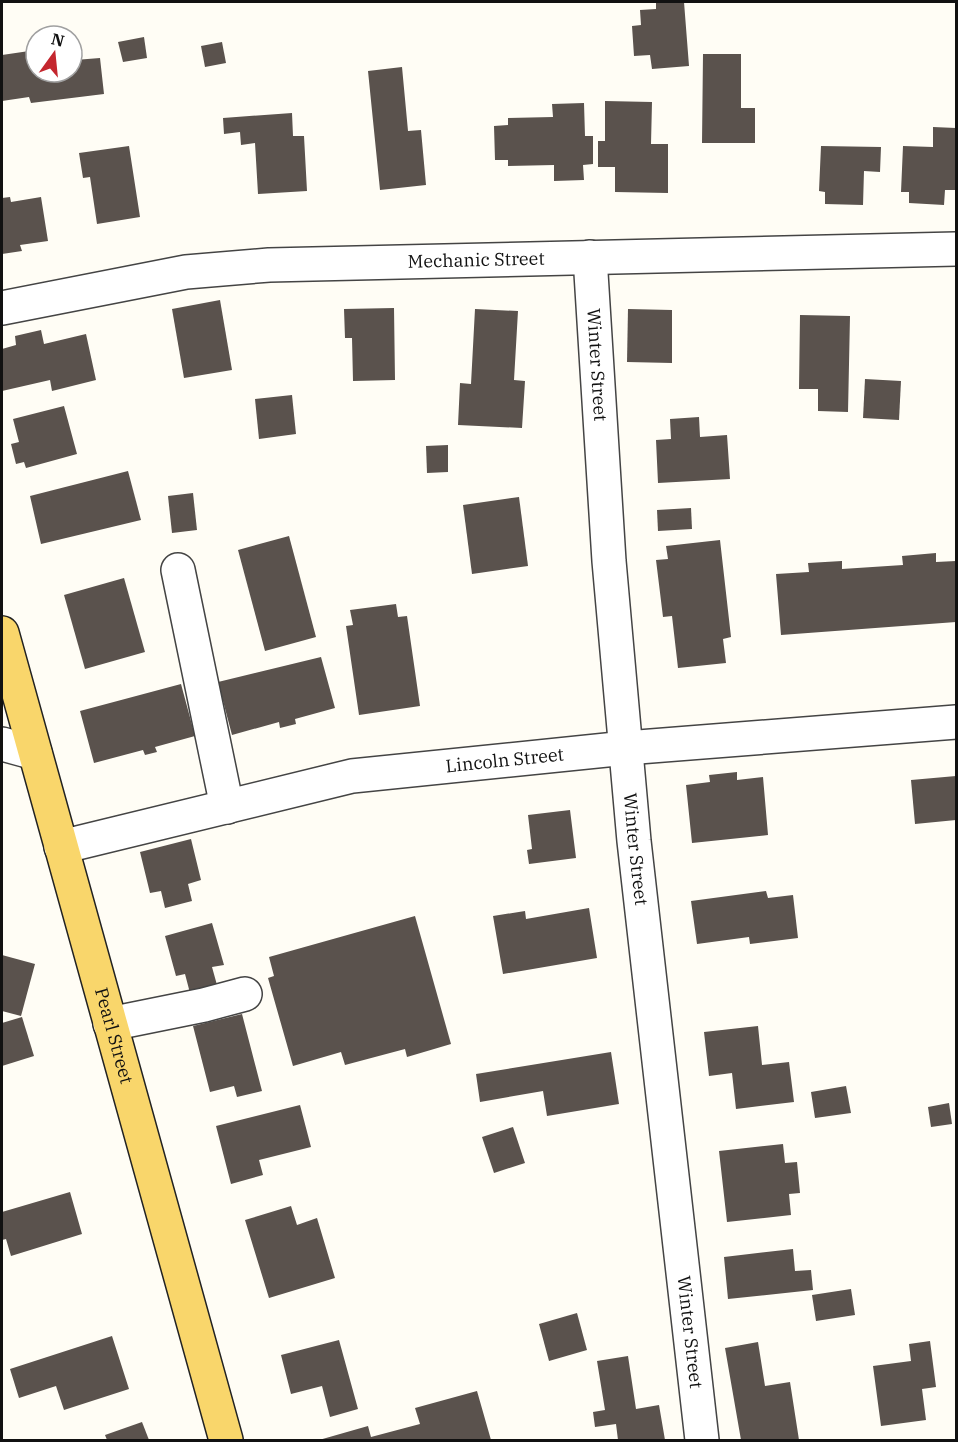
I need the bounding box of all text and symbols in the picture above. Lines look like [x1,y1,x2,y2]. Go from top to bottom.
north arrow [24,24,84,84]
text: N [49,28,67,51]
street label: Mechanic Street [407,247,545,273]
street label: Winter Street [582,308,612,422]
street label: Lincoln Street [444,742,565,777]
street label: Winter Street [619,792,653,907]
street label: Pearl Street [90,985,139,1086]
street label: Winter Street [672,1275,708,1390]

